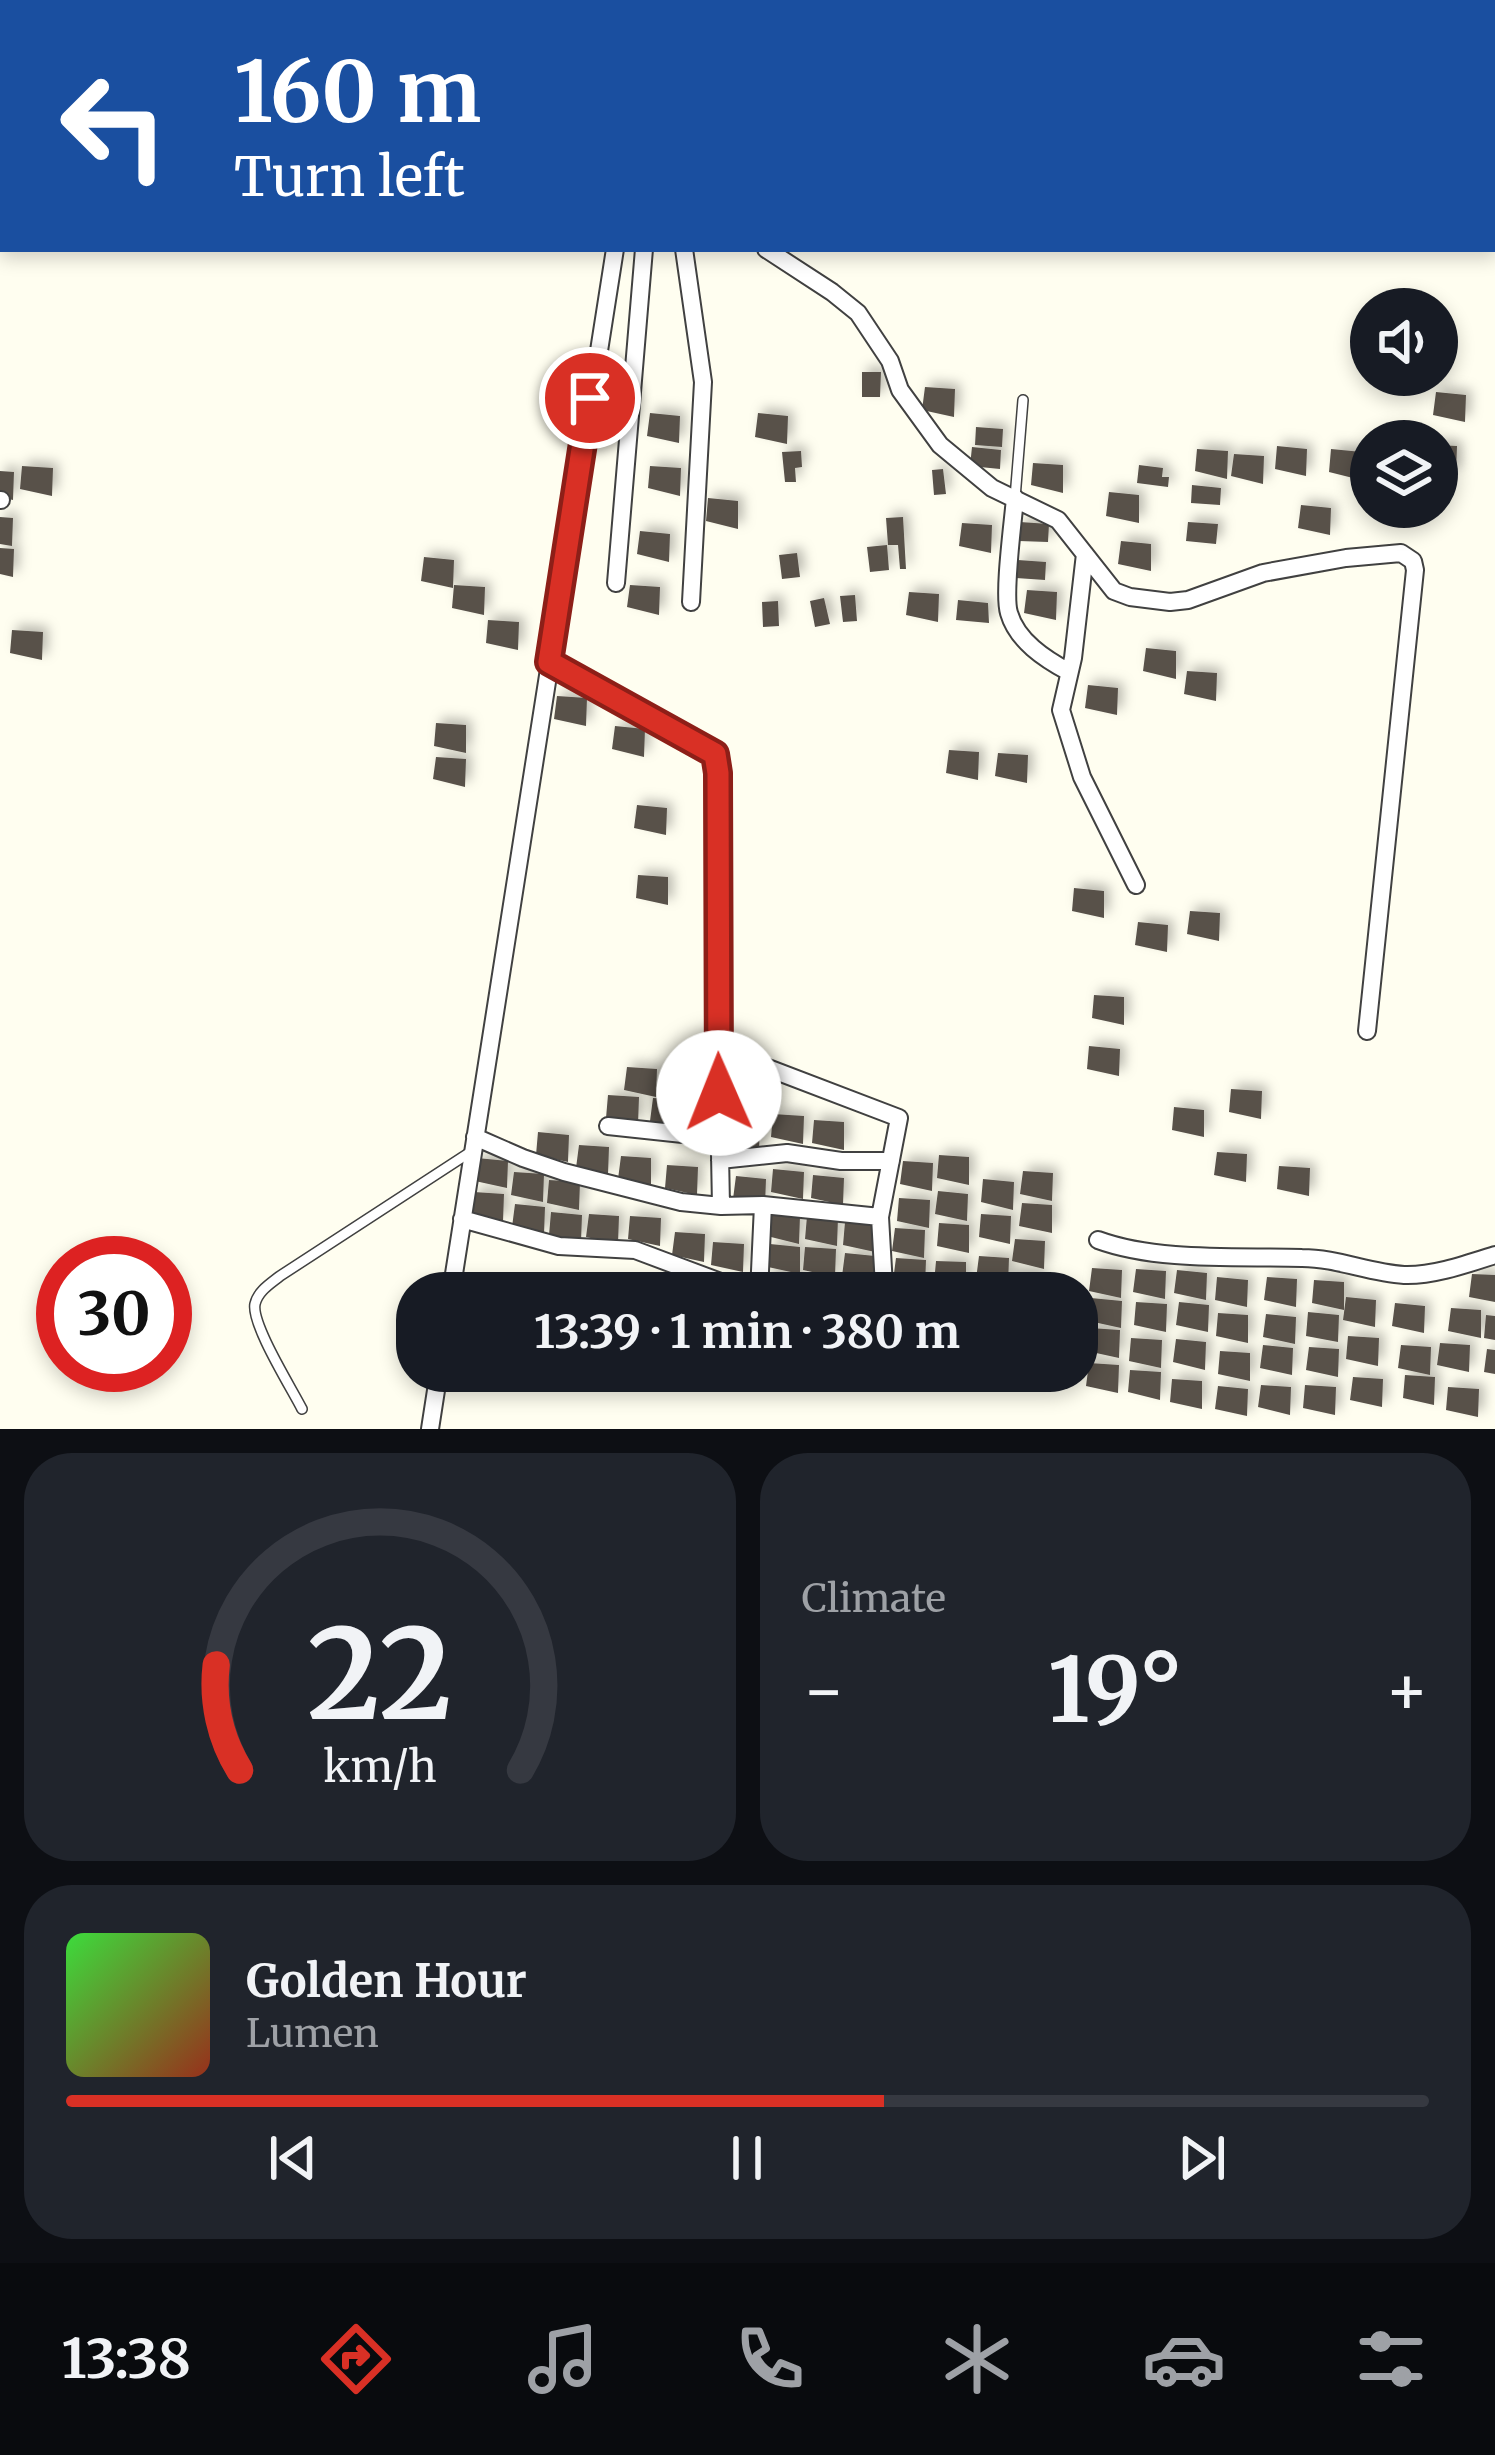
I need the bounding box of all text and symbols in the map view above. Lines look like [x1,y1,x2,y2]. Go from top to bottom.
text: 160 m [234,39,481,145]
icon: left [36,48,192,204]
text: Turn left [234,143,465,211]
map controls [1350,288,1458,528]
button: sound [1350,288,1458,396]
pin [539,347,641,449]
icon: arrive [557,365,623,431]
button: layers [1350,420,1458,528]
position arrow [656,1030,782,1156]
speed limit sign: 30 [36,1236,192,1392]
text: 13:39 · 1 min · 380 m [534,1304,960,1360]
text: Climate [802,1574,946,1623]
text: 22 [307,1596,452,1753]
text: 19° [1048,1633,1183,1747]
text: − [802,1649,846,1732]
text: + [1385,1649,1429,1732]
text: km/h [323,1740,437,1794]
text: Golden Hour [246,1953,527,2009]
text: Lumen [246,2009,379,2058]
icon: previous [260,2125,326,2191]
icon: pause [714,2125,780,2191]
icon: next [1169,2125,1235,2191]
icon: directions [314,2317,398,2401]
icon: music [521,2317,605,2401]
icon: phone [728,2317,812,2401]
icon: climate [935,2317,1019,2401]
icon: car [1142,2317,1226,2401]
icon: filters [1349,2317,1433,2401]
text: 13:38 [62,2325,191,2393]

